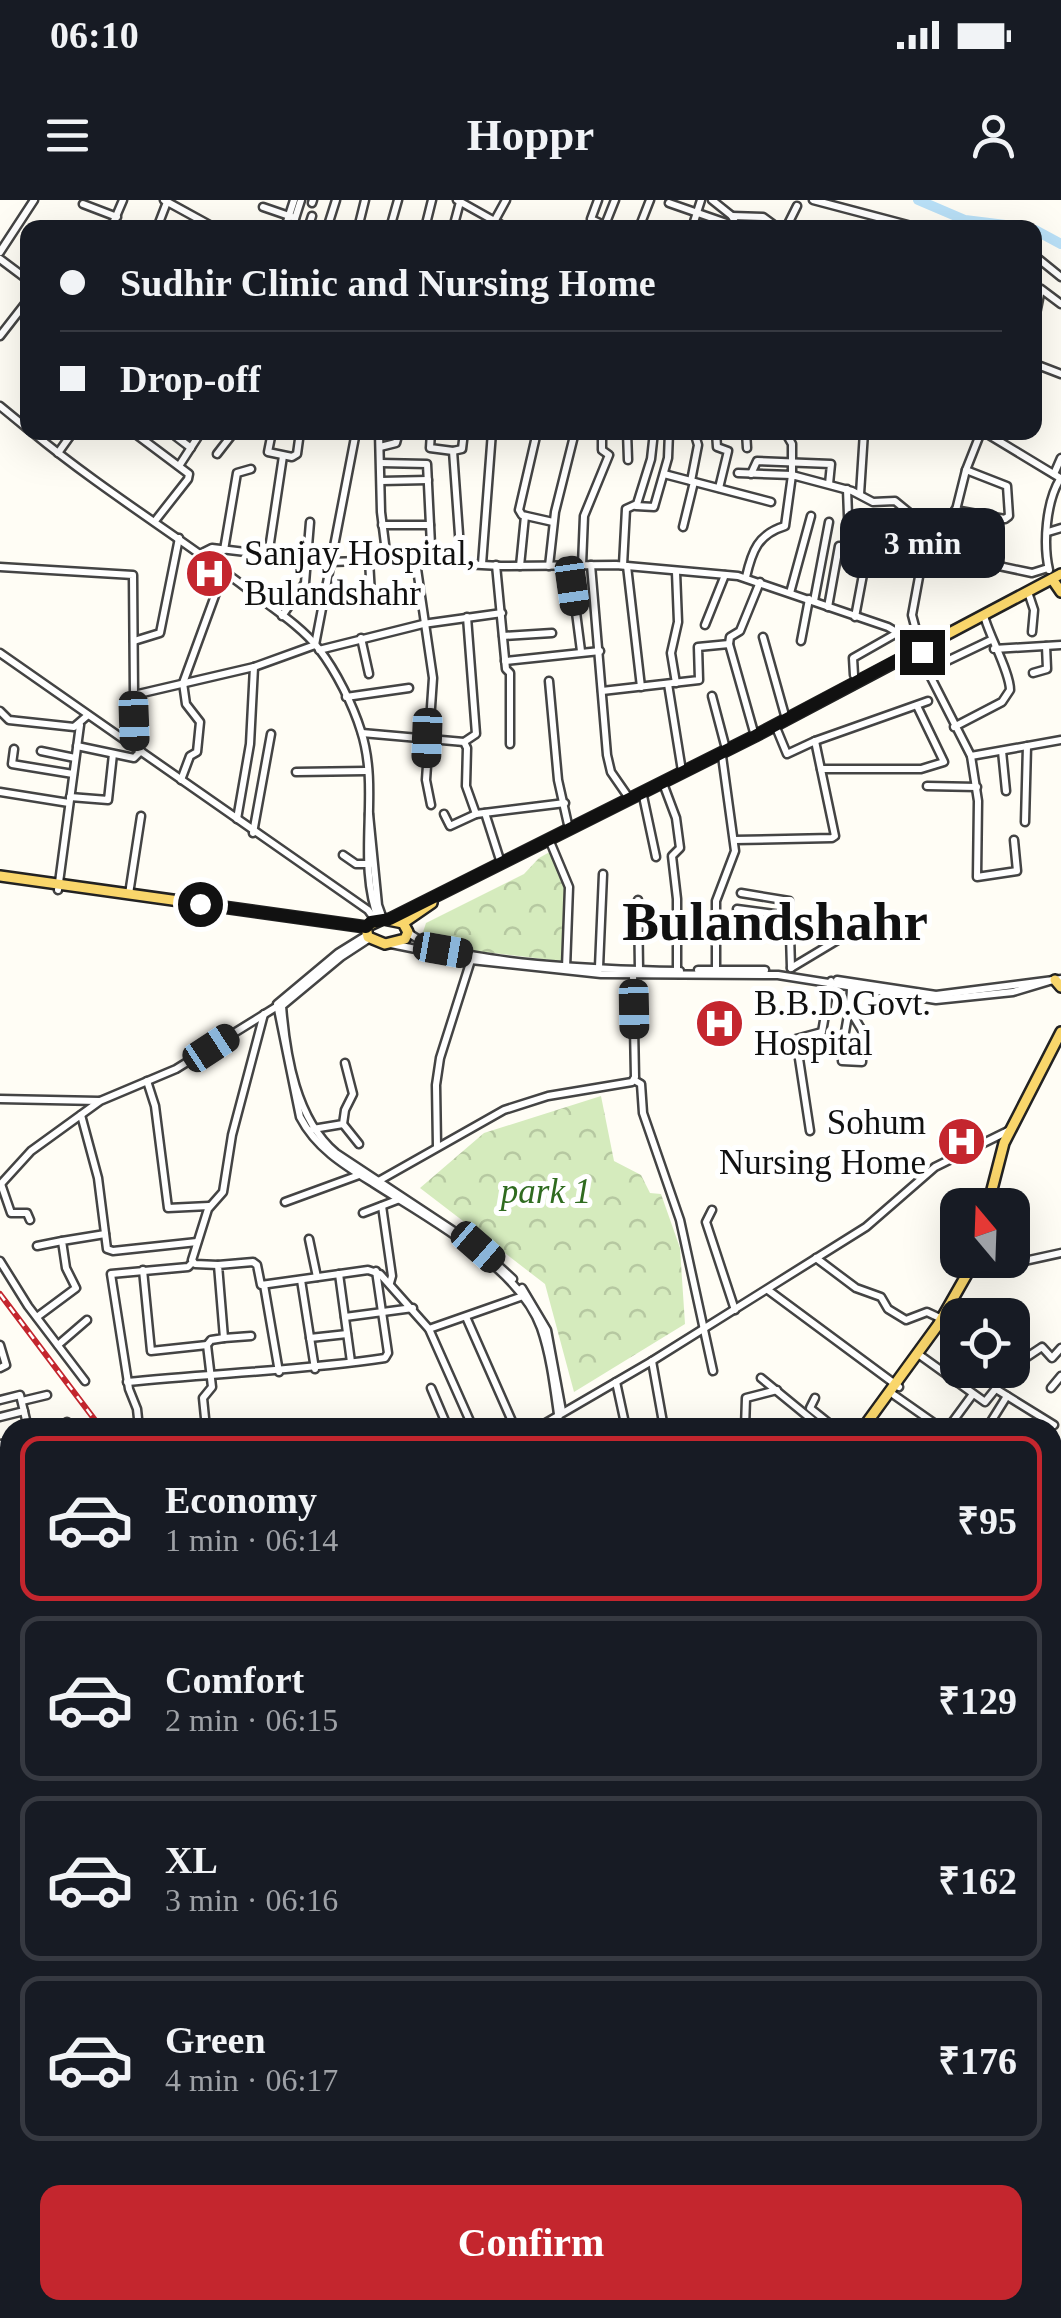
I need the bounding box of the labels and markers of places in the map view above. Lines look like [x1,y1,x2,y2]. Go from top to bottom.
place label: Sanjay Hospital, Bulandshahr [244,534,475,613]
hospital icon: Sanjay Hospital, Bulandshahr [183,547,235,599]
place label: B.B.D.Govt. Hospital [754,984,931,1063]
hospital icon: B.B.D.Govt. Hospital [693,997,745,1049]
place label: Sohum Nursing Home [719,1103,926,1182]
hospital icon: Sohum Nursing Home [935,1116,987,1168]

